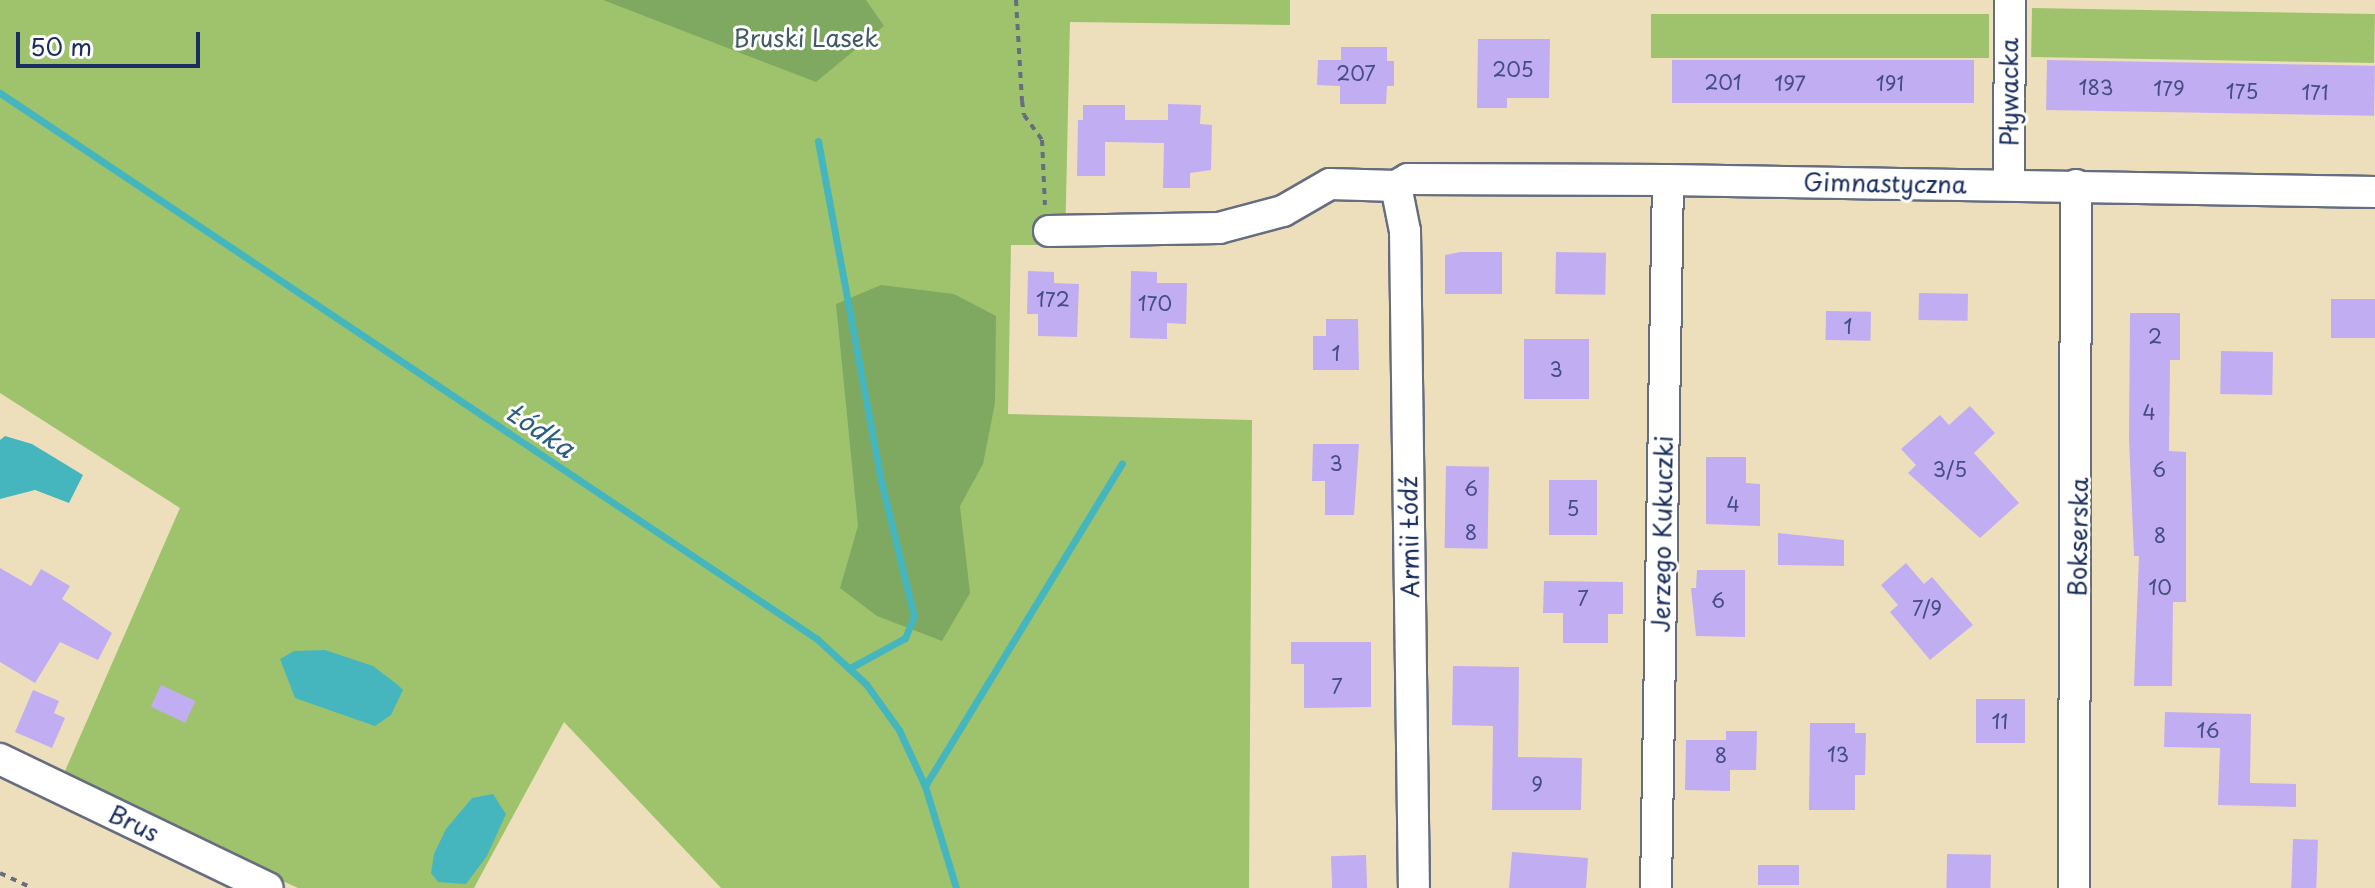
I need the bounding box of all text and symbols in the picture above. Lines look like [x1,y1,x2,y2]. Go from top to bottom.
scale bar [20,16,204,66]
park label: Bruski Lasek [733,24,879,52]
text: 50 m [30,28,92,64]
street label: Pływacka [1995,38,2023,146]
house number: 205 [1492,57,1534,81]
house number: 207 [1336,61,1376,85]
house number: 201 [1704,70,1742,94]
house number: 197 [1774,71,1806,95]
house number: 191 [1876,71,1904,95]
house number: 183 [2079,75,2113,99]
house number: 179 [2153,76,2185,100]
house number: 175 [2226,79,2258,103]
house number: 171 [2301,80,2329,104]
street label: Gimnastyczna [1803,167,1967,199]
house number: 172 [1036,287,1070,311]
house number: 170 [1138,291,1172,315]
house number: 1 [1844,314,1852,338]
house number: 2 [2148,324,2162,348]
house number: 1 [1332,341,1340,365]
house number: 3 [1549,357,1563,381]
water label: Łódka [501,396,581,464]
house number: 4 [2142,400,2156,424]
street label: Jerzego Kukuczki [1646,435,1678,633]
house number: 3 [1329,451,1343,475]
house number: 3/5 [1933,457,1967,481]
house number: 6 [2152,457,2166,481]
street label: Armii Łódź [1394,476,1424,598]
house number: 6 [1464,476,1478,500]
street label: Bokserska [2063,477,2093,597]
house number: 4 [1726,492,1740,516]
house number: 5 [1567,496,1579,520]
house number: 8 [1465,520,1477,544]
house number: 8 [2154,523,2166,547]
house number: 10 [2148,575,2172,599]
house number: 7 [1577,586,1589,610]
house number: 6 [1711,588,1725,612]
house number: 7/9 [1912,596,1942,620]
house number: 7 [1331,674,1343,698]
house number: 11 [1992,709,2008,733]
house number: 16 [2197,718,2219,742]
house number: 13 [1827,742,1849,766]
house number: 8 [1715,743,1727,767]
house number: 9 [1531,772,1543,796]
street label: Brus [104,799,164,847]

